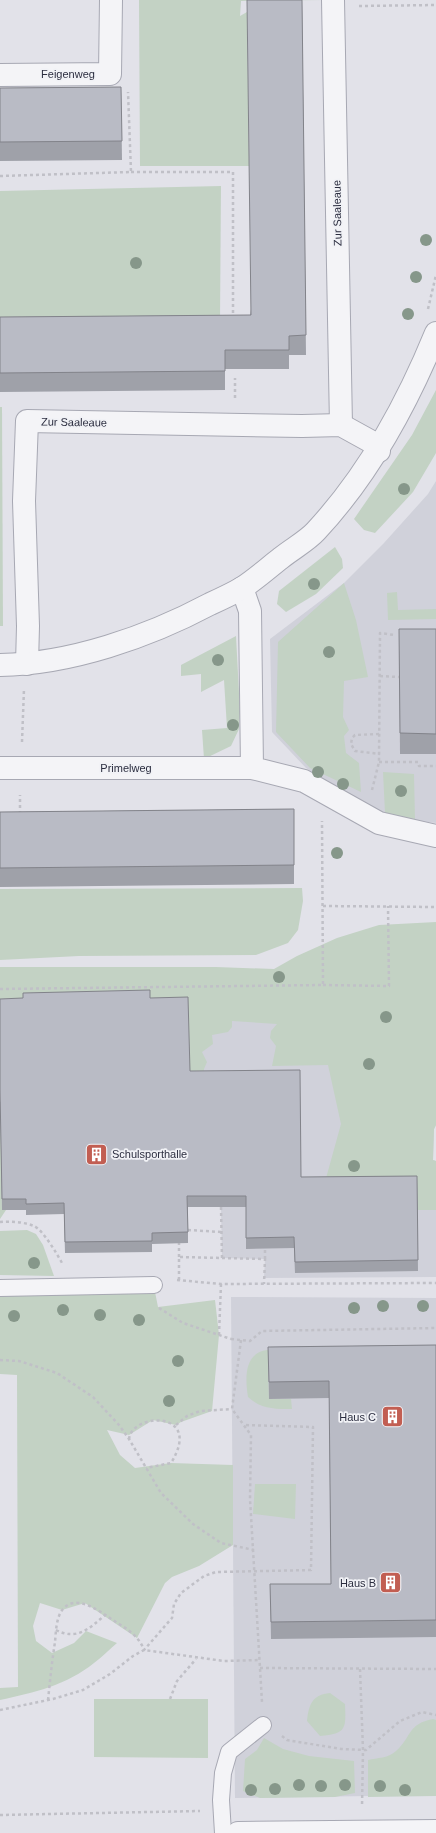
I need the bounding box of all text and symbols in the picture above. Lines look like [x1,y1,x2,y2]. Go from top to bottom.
street label: Feigenweg [41,68,95,80]
street label: Zur Saaleaue [330,180,344,246]
street label: Zur Saaleaue [41,415,107,429]
street label: Primelweg [100,762,152,774]
building icon: Schulsporthalle [83,1141,109,1167]
place label: Schulsporthalle [112,1148,187,1160]
building icon: Haus C [379,1404,405,1430]
place label: Haus C [339,1411,376,1423]
building icon: Haus B [378,1570,404,1596]
place label: Haus B [340,1577,376,1589]

